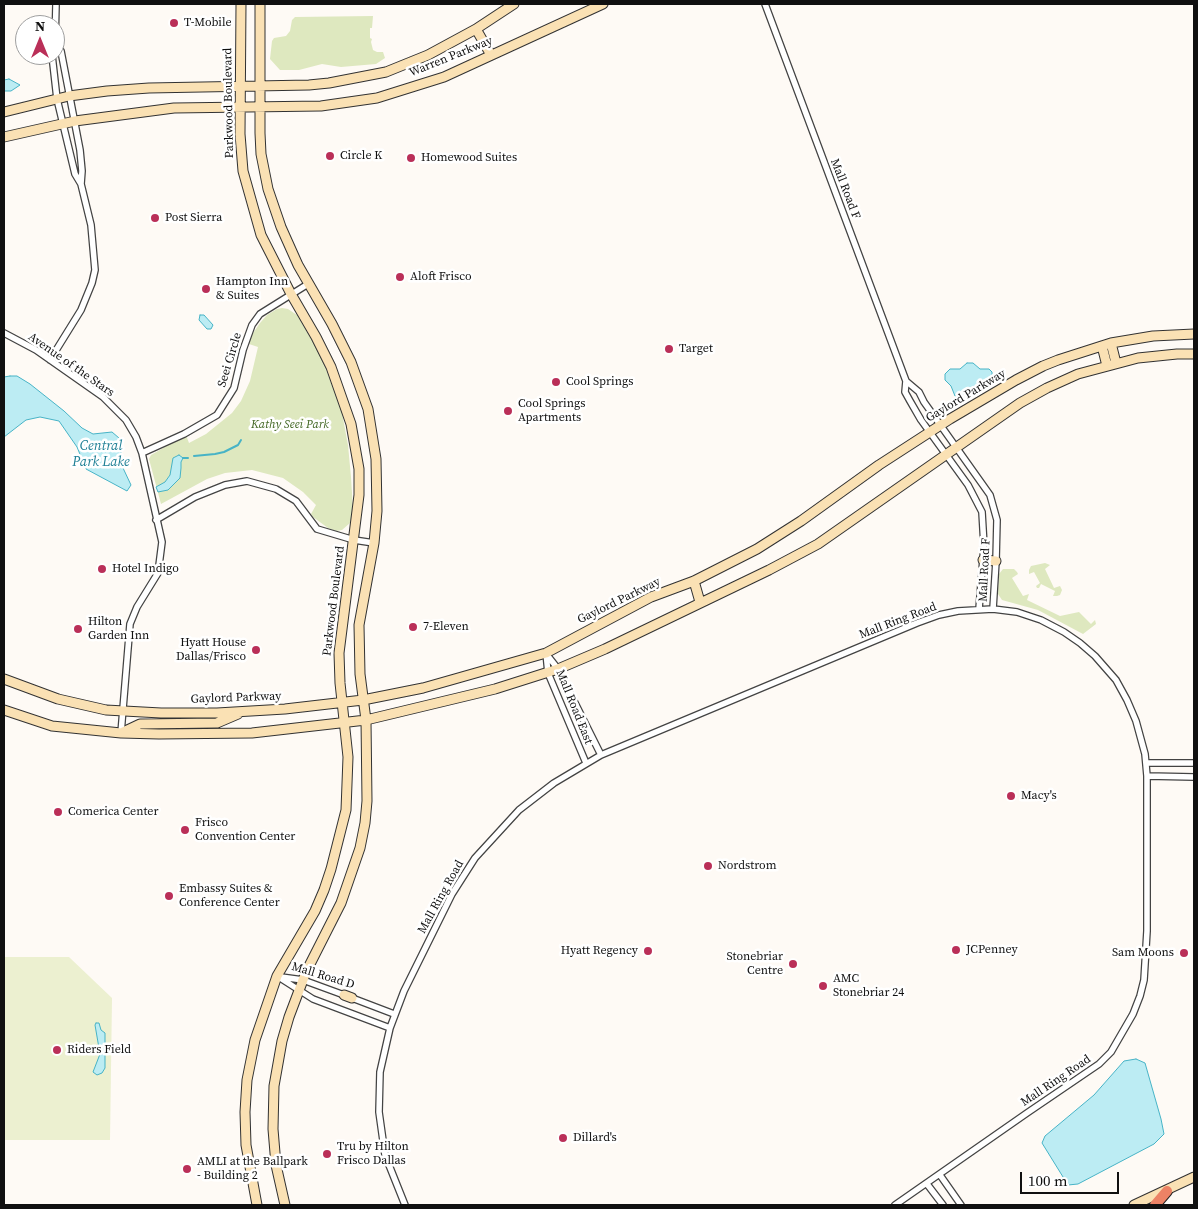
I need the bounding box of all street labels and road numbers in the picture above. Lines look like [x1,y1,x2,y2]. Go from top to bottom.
street label: Warren Parkway [407,34,495,80]
street label: Parkwood Boulevard [221,48,237,158]
street label: Mall Road F [827,157,863,221]
street label: Avenue of the Stars [25,330,117,400]
street label: Seei Circle [215,331,245,389]
street label: Gaylord Parkway [923,367,1009,425]
street label: Mall Road F [976,538,994,602]
street label: Parkwood Boulevard [320,545,348,657]
street label: Gaylord Parkway [575,575,663,627]
street label: Mall Ring Road [857,600,939,642]
street label: Mall Road East [553,668,595,746]
street label: Gaylord Parkway [191,689,281,707]
street label: Mall Ring Road [415,858,467,936]
street label: Mall Road D [290,960,356,992]
street label: Mall Ring Road [1018,1052,1094,1110]

